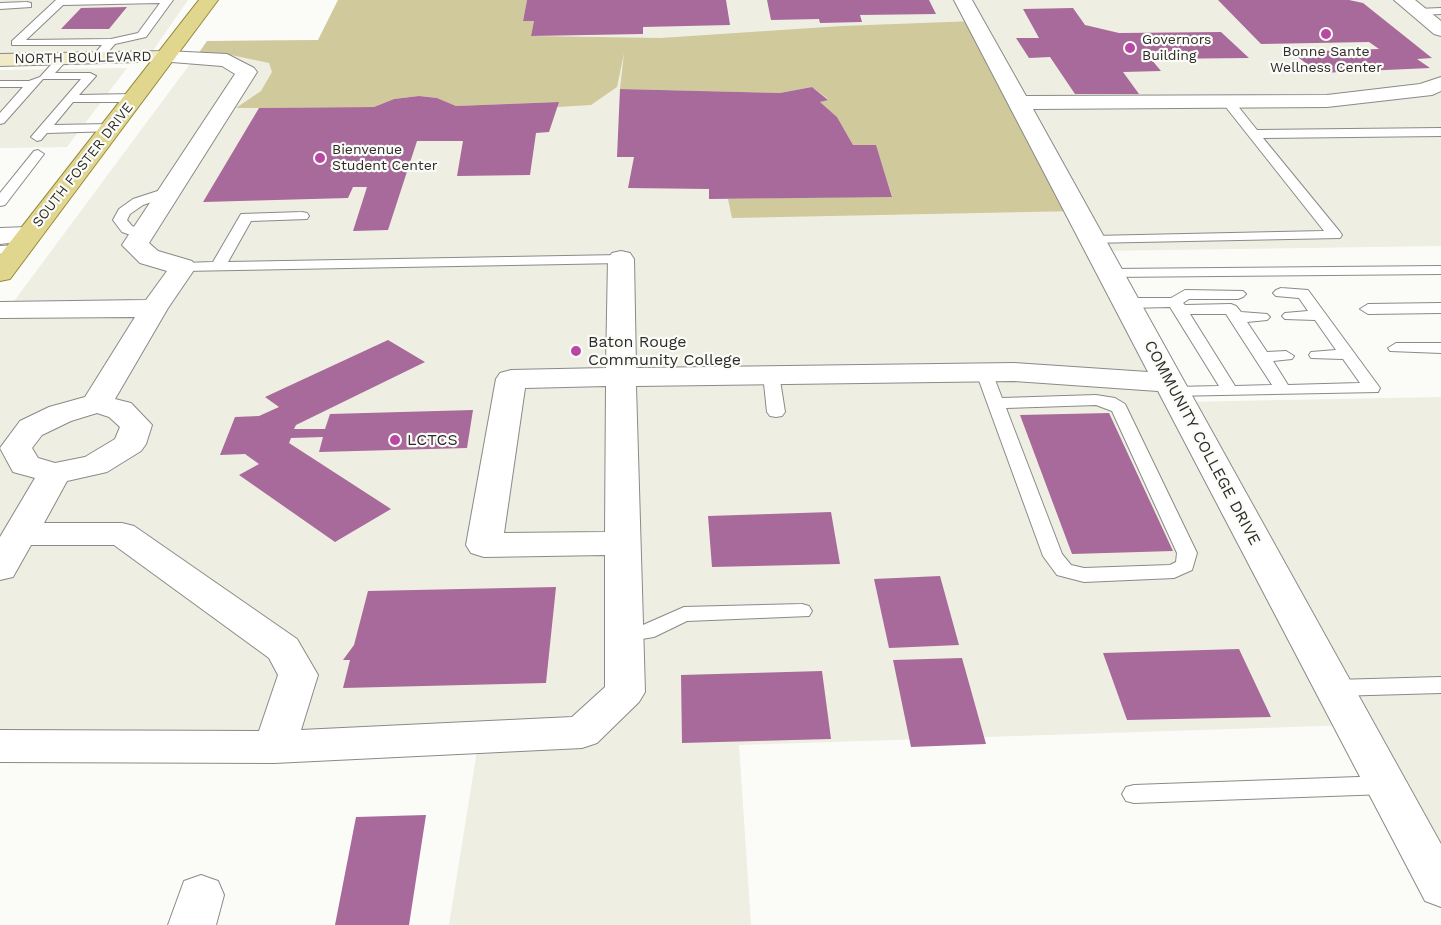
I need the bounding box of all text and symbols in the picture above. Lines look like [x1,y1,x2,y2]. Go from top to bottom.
marker: Bonne Sante Wellness Center [1319,27,1333,41]
place label: Governors Building [1142,32,1211,64]
marker: Governors Building [1123,41,1137,55]
place label: Bonne Sante Wellness Center [1270,44,1382,76]
street label: NORTH BOULEVARD [14,48,152,68]
street label: SOUTH FOSTER DRIVE [29,99,137,231]
place label: Bienvenue Student Center [332,142,437,174]
marker: Bienvenue Student Center [313,151,327,165]
place label: Baton Rouge Community College [588,332,741,370]
street label: COMMUNITY COLLEGE DRIVE [1140,337,1264,549]
marker: Baton Rouge Community College [569,344,583,358]
place label: LCTCS [407,430,458,450]
marker: LCTCS [388,433,402,447]

